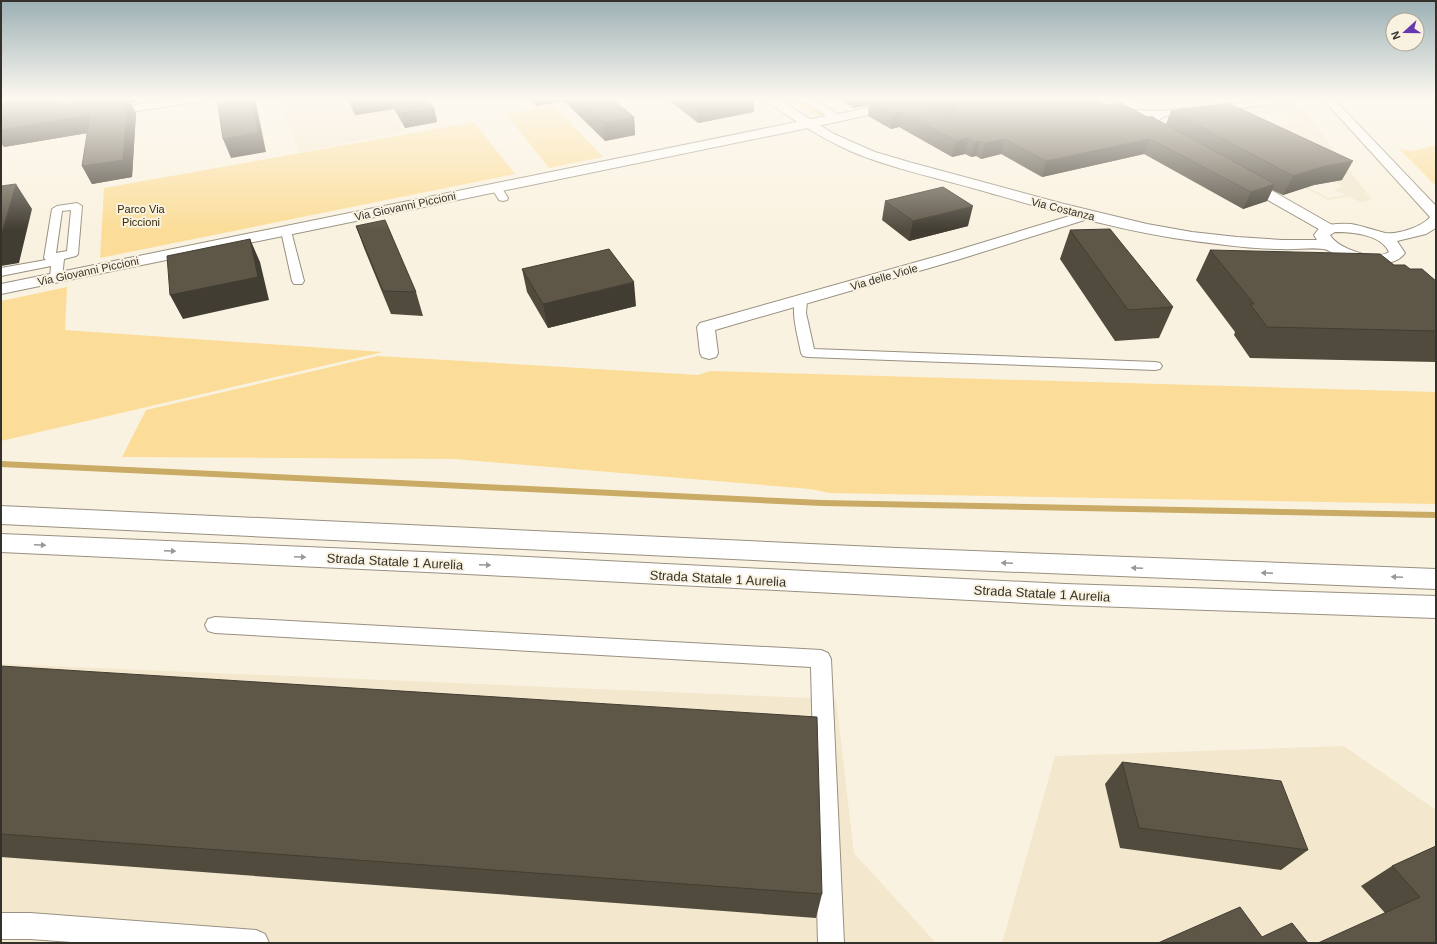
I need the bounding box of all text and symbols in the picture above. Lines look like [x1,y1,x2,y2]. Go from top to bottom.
north arrow [1385,12,1425,52]
text: N [1389,30,1403,41]
street label: Via Giovanni Piccioni [353,189,457,223]
street label: Via Costanza [1030,195,1097,223]
park label: Parco Via Piccioni [117,203,166,228]
street label: Via Giovanni Piccioni [36,254,140,288]
street label: Via delle Viole [849,262,919,292]
one-way arrow [34,541,46,548]
one-way arrow [164,547,176,554]
street label: Strada Statale 1 Aurelia [326,550,464,573]
one-way arrow [294,553,306,560]
one-way arrow [1000,560,1013,566]
one-way arrow [479,562,491,569]
one-way arrow [1131,565,1143,572]
street label: Strada Statale 1 Aurelia [649,567,787,590]
one-way arrow [1260,570,1273,576]
one-way arrow [1391,574,1403,581]
street label: Strada Statale 1 Aurelia [973,582,1111,605]

